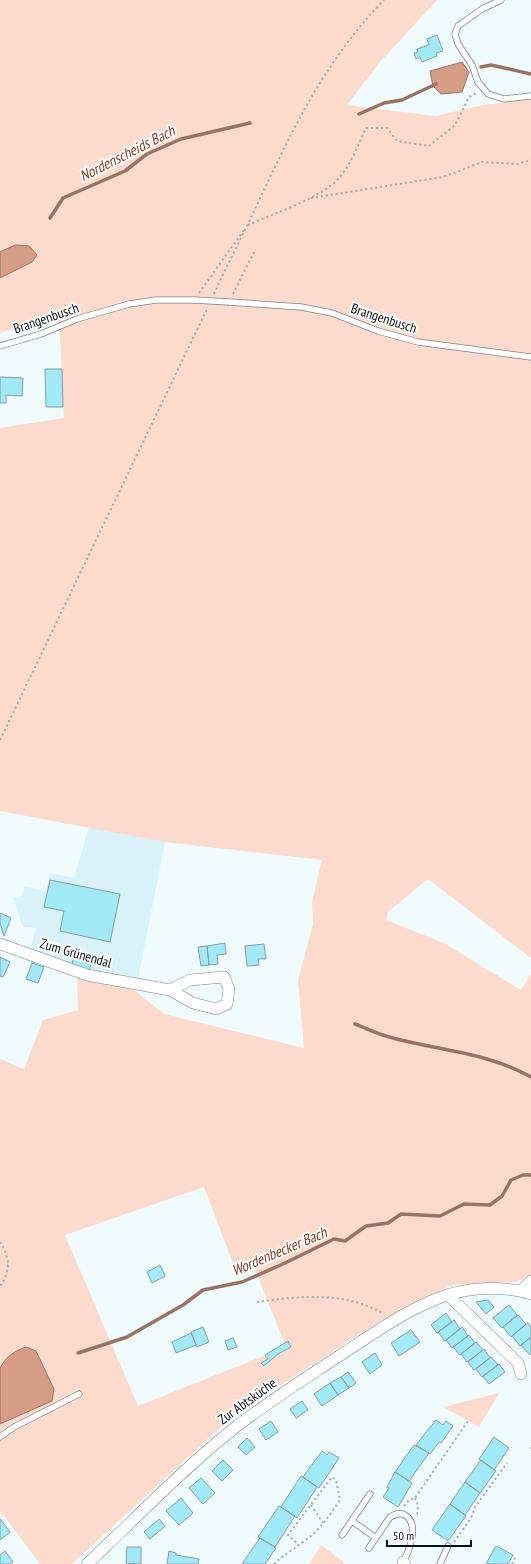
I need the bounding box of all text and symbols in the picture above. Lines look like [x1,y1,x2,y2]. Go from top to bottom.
water label: Nordenscheids Bach [76,120,179,185]
street label: Brangenbusch [11,298,81,338]
street label: Brangenbusch [349,299,419,337]
street label: Zum Grünendal [38,934,115,972]
water label: Wordenbecker Bach [229,1222,331,1280]
street label: Zur Abtsküche [214,1374,280,1428]
scale bar [387,1522,471,1548]
text: 50 m [393,1528,414,1543]

